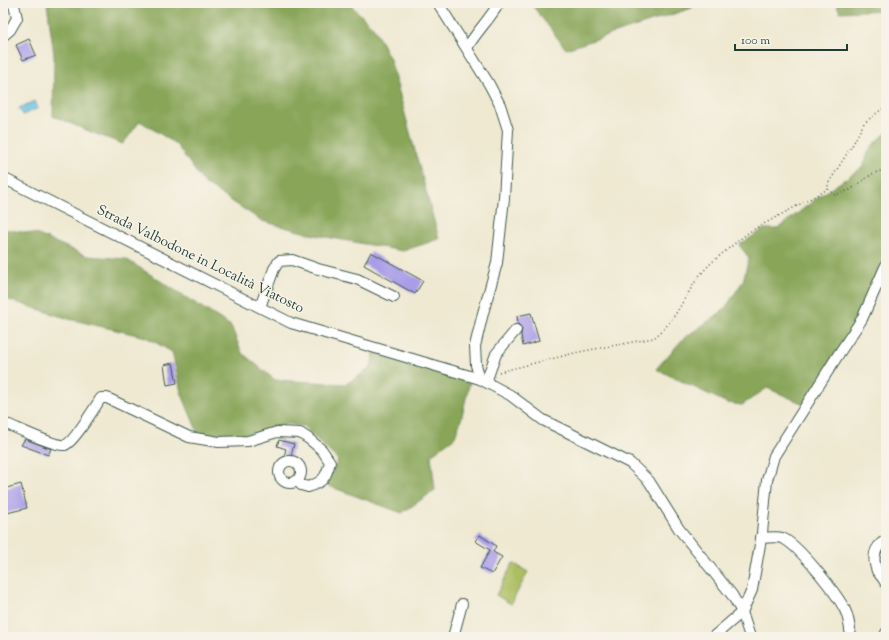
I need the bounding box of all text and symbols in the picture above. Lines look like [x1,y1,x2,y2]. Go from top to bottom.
scale bar [735,26,847,52]
text: 100 m [741,32,770,50]
street label: Strada Valbodone in Località Viatosto [93,201,307,319]

